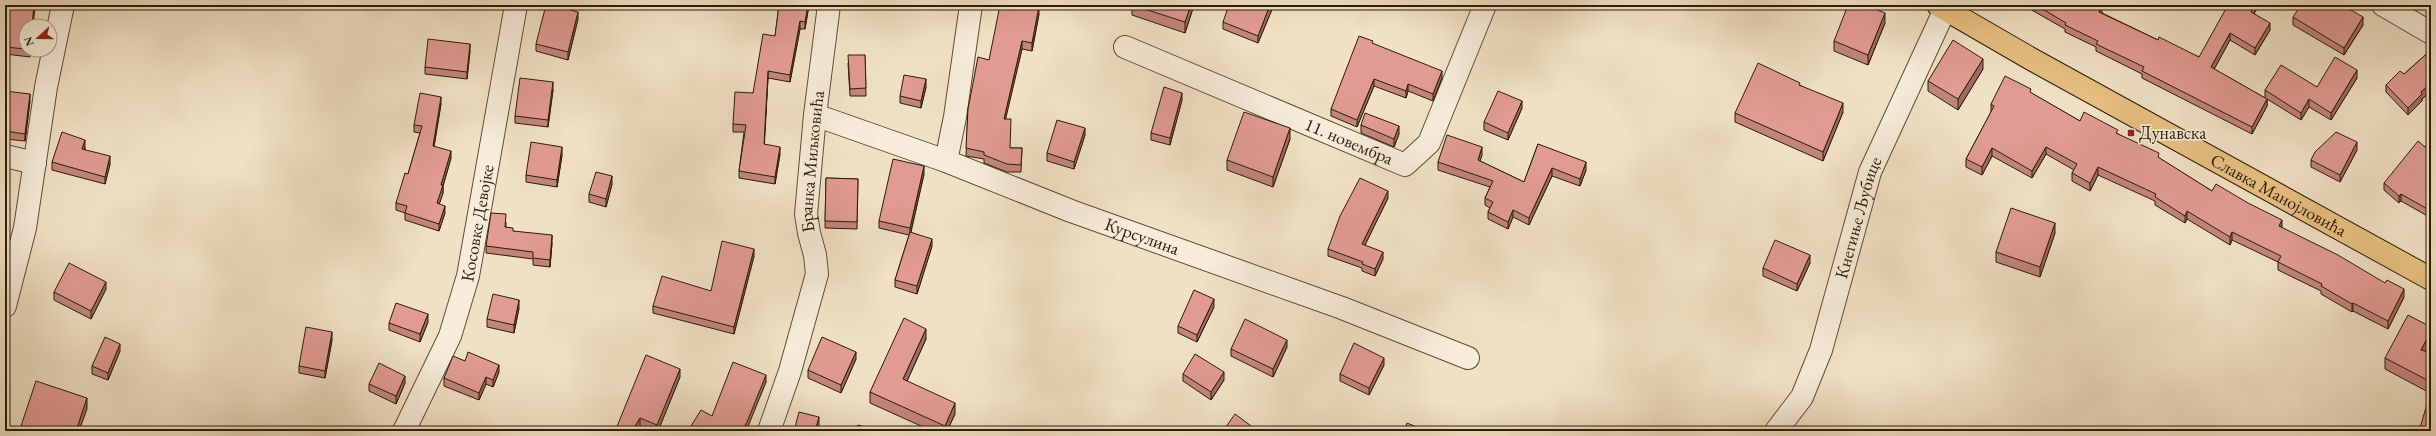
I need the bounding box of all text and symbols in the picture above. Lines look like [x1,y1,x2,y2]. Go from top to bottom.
north arrow [18,18,58,58]
text: N [20,35,37,48]
street label: Бранка Миљковића [794,88,829,234]
street label: 11. новембра [1301,112,1398,170]
place label: Дунавска [2139,121,2207,144]
marker: Дунавска [2126,128,2136,138]
street label: Славка Манојловића [2207,148,2352,242]
street label: Кнегиње Љубице [1829,153,1887,281]
street label: Косовке Девојке [455,163,499,283]
street label: Курсулина [1102,212,1183,260]

